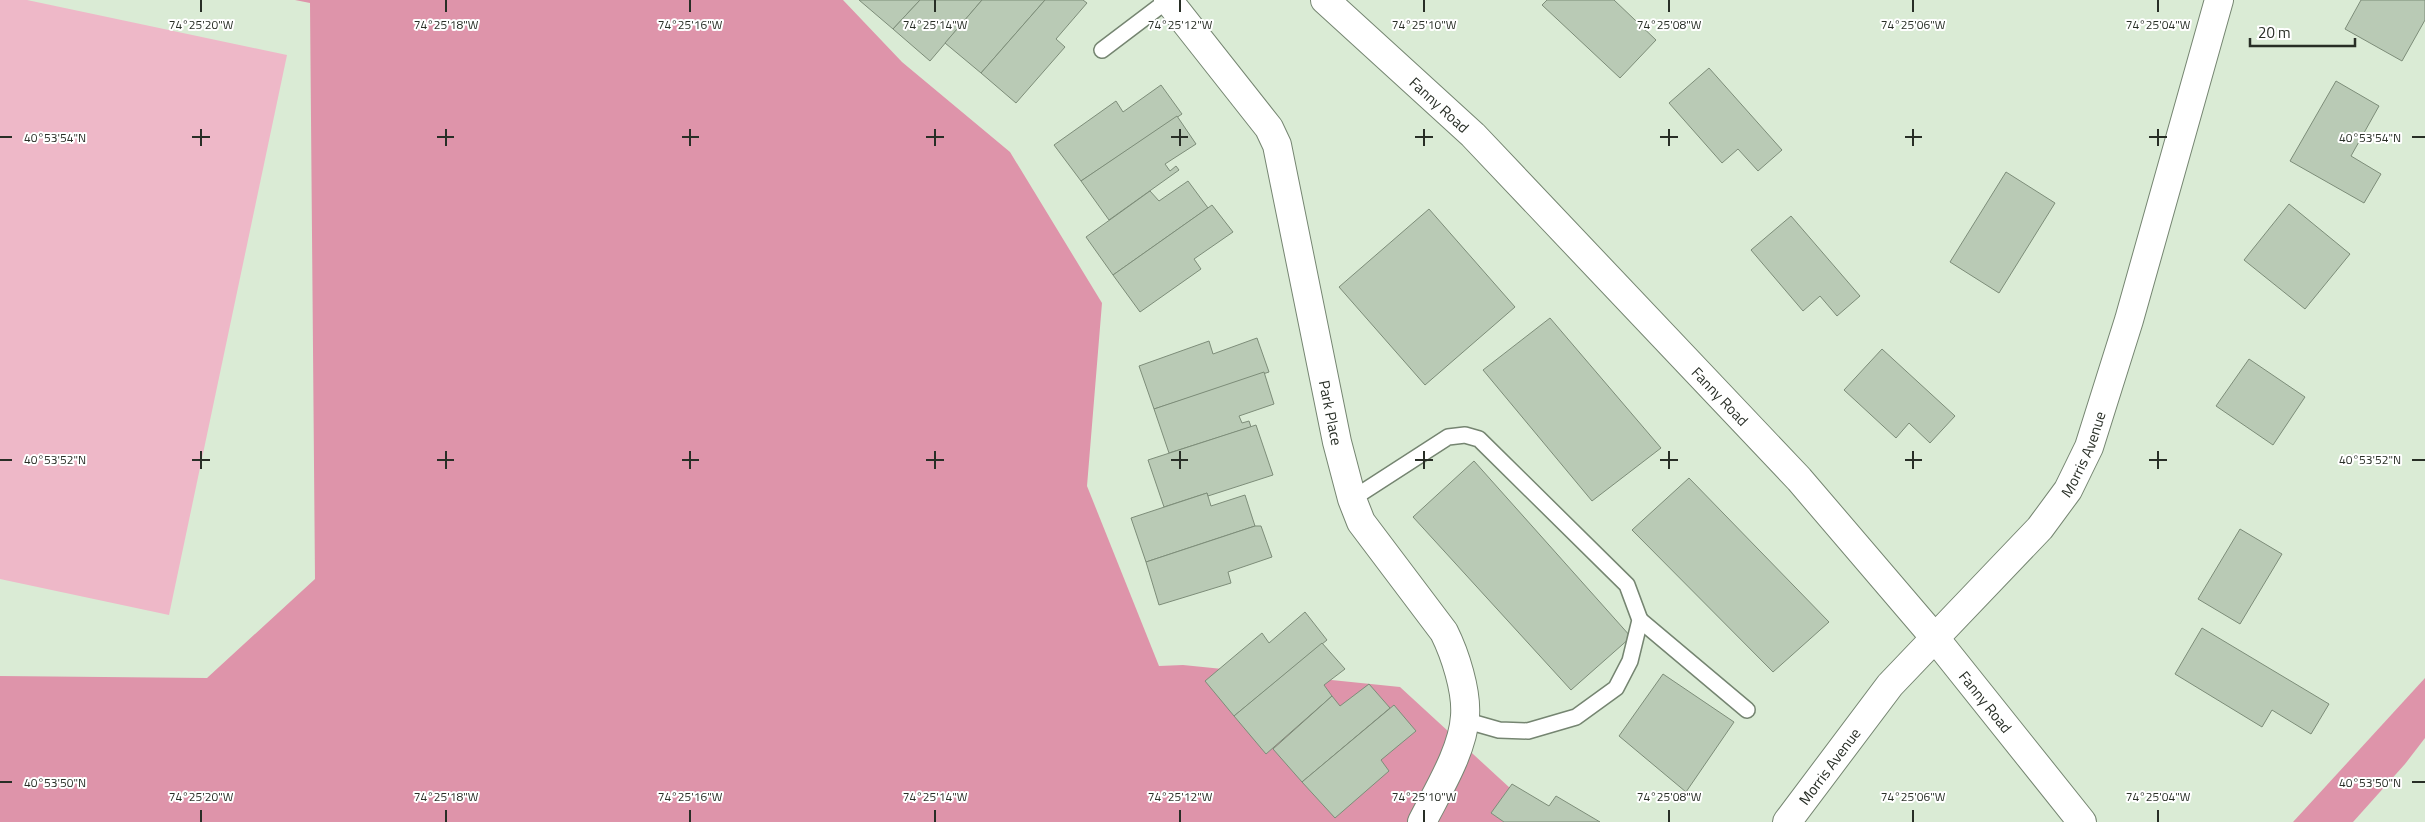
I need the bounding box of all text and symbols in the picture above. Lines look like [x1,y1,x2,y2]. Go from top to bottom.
text: 74°25'20"W [169,15,234,34]
text: 74°25'18"W [414,15,479,34]
text: 74°25'16"W [658,15,723,34]
text: 74°25'14"W [903,15,968,34]
text: 74°25'12"W [1148,15,1213,34]
text: 74°25'10"W [1392,15,1457,34]
text: 74°25'08"W [1637,15,1702,34]
text: 74°25'06"W [1881,15,1946,34]
text: 74°25'04"W [2126,15,2191,34]
scale bar [2250,15,2355,47]
text: 20 m [2258,21,2291,44]
street label: Fanny Road [1404,71,1475,138]
text: 40°53'54"N [24,128,86,147]
text: 40°53'54"N [2339,128,2401,147]
street label: Fanny Road [1687,361,1754,431]
street label: Park Place [1313,378,1349,447]
street label: Morris Avenue [2055,408,2111,502]
text: 40°53'52"N [24,450,86,469]
text: 40°53'52"N [2339,450,2401,469]
street label: Fanny Road [1954,666,2018,738]
street label: Morris Avenue [1792,723,1866,809]
text: 40°53'50"N [24,773,86,792]
text: 40°53'50"N [2339,773,2401,792]
text: 74°25'20"W [169,787,234,806]
text: 74°25'18"W [414,787,479,806]
text: 74°25'16"W [658,787,723,806]
text: 74°25'14"W [903,787,968,806]
text: 74°25'12"W [1148,787,1213,806]
text: 74°25'10"W [1392,787,1457,806]
text: 74°25'08"W [1637,787,1702,806]
text: 74°25'06"W [1881,787,1946,806]
text: 74°25'04"W [2126,787,2191,806]

